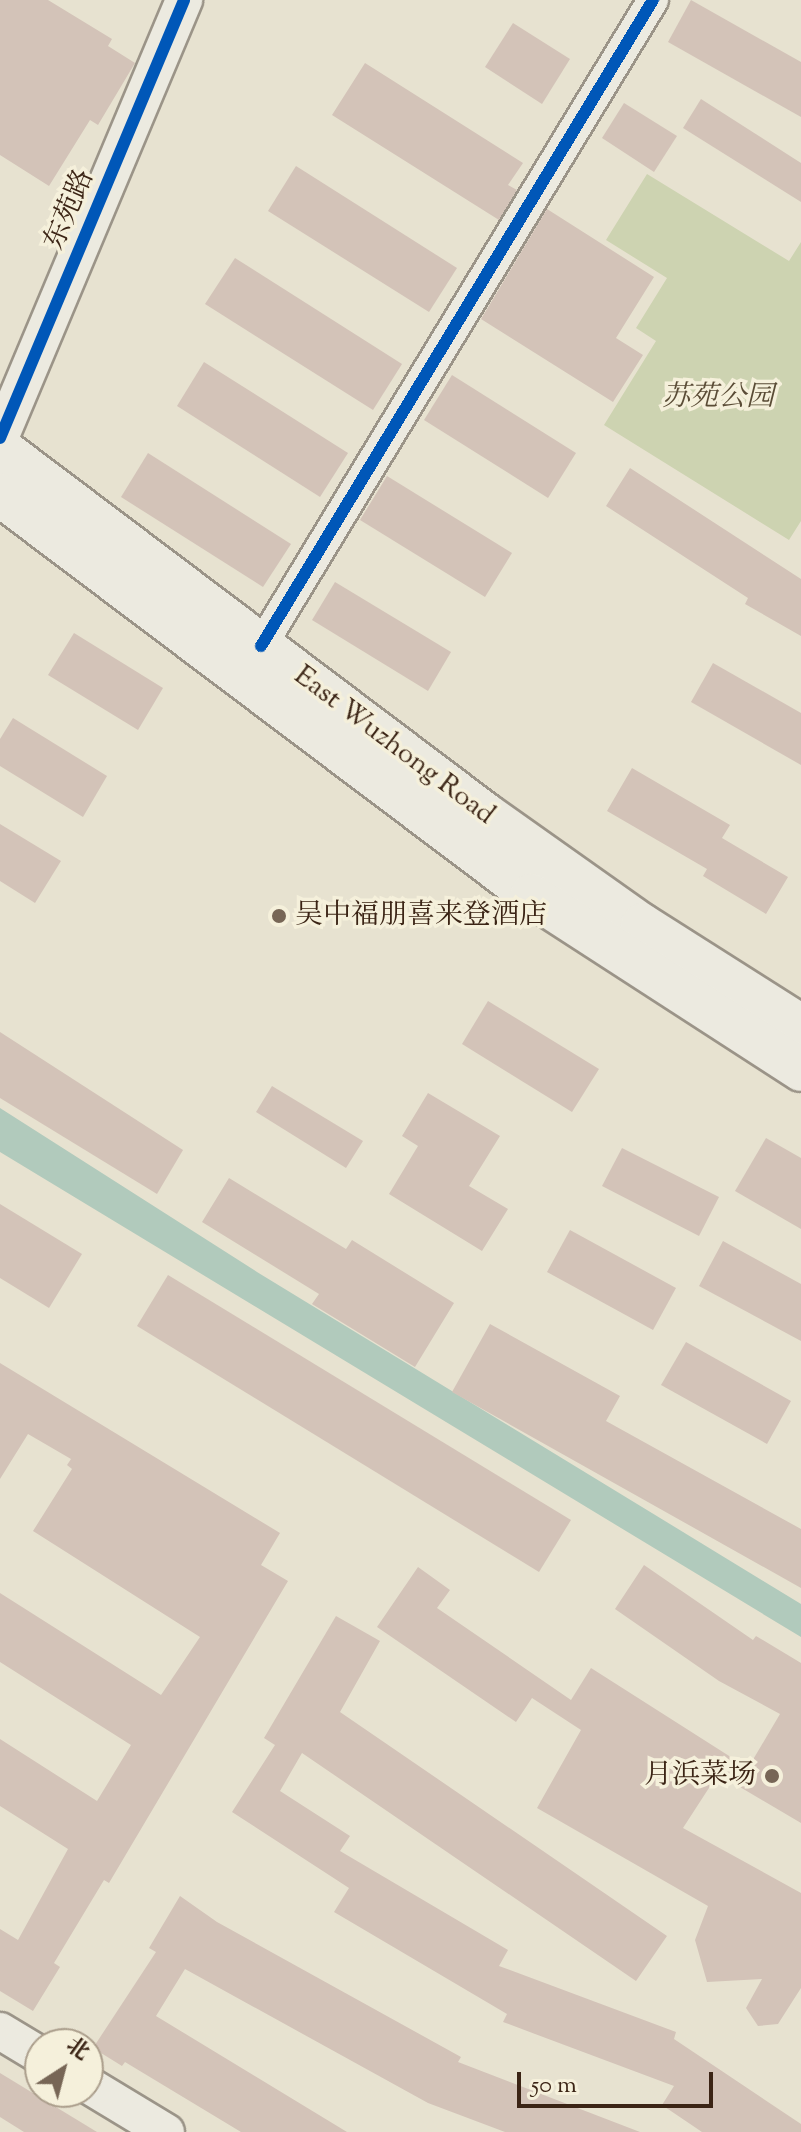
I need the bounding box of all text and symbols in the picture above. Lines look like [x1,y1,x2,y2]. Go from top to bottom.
street label: 东苑路 [38,165,102,255]
park label: 苏苑公园 [662,381,774,415]
street label: East Wuzhong Road [287,660,501,832]
place label: 吴中福朋喜来登酒店 [295,899,547,933]
marker: 吴中福朋喜来登酒店 [270,907,288,925]
place label: 月浜菜场 [644,1759,756,1793]
marker: 月浜菜场 [763,1767,781,1785]
north arrow [24,2028,104,2108]
text: 北 [59,2031,95,2070]
scale bar [521,2056,717,2106]
text: 50 m [531,2069,577,2103]

